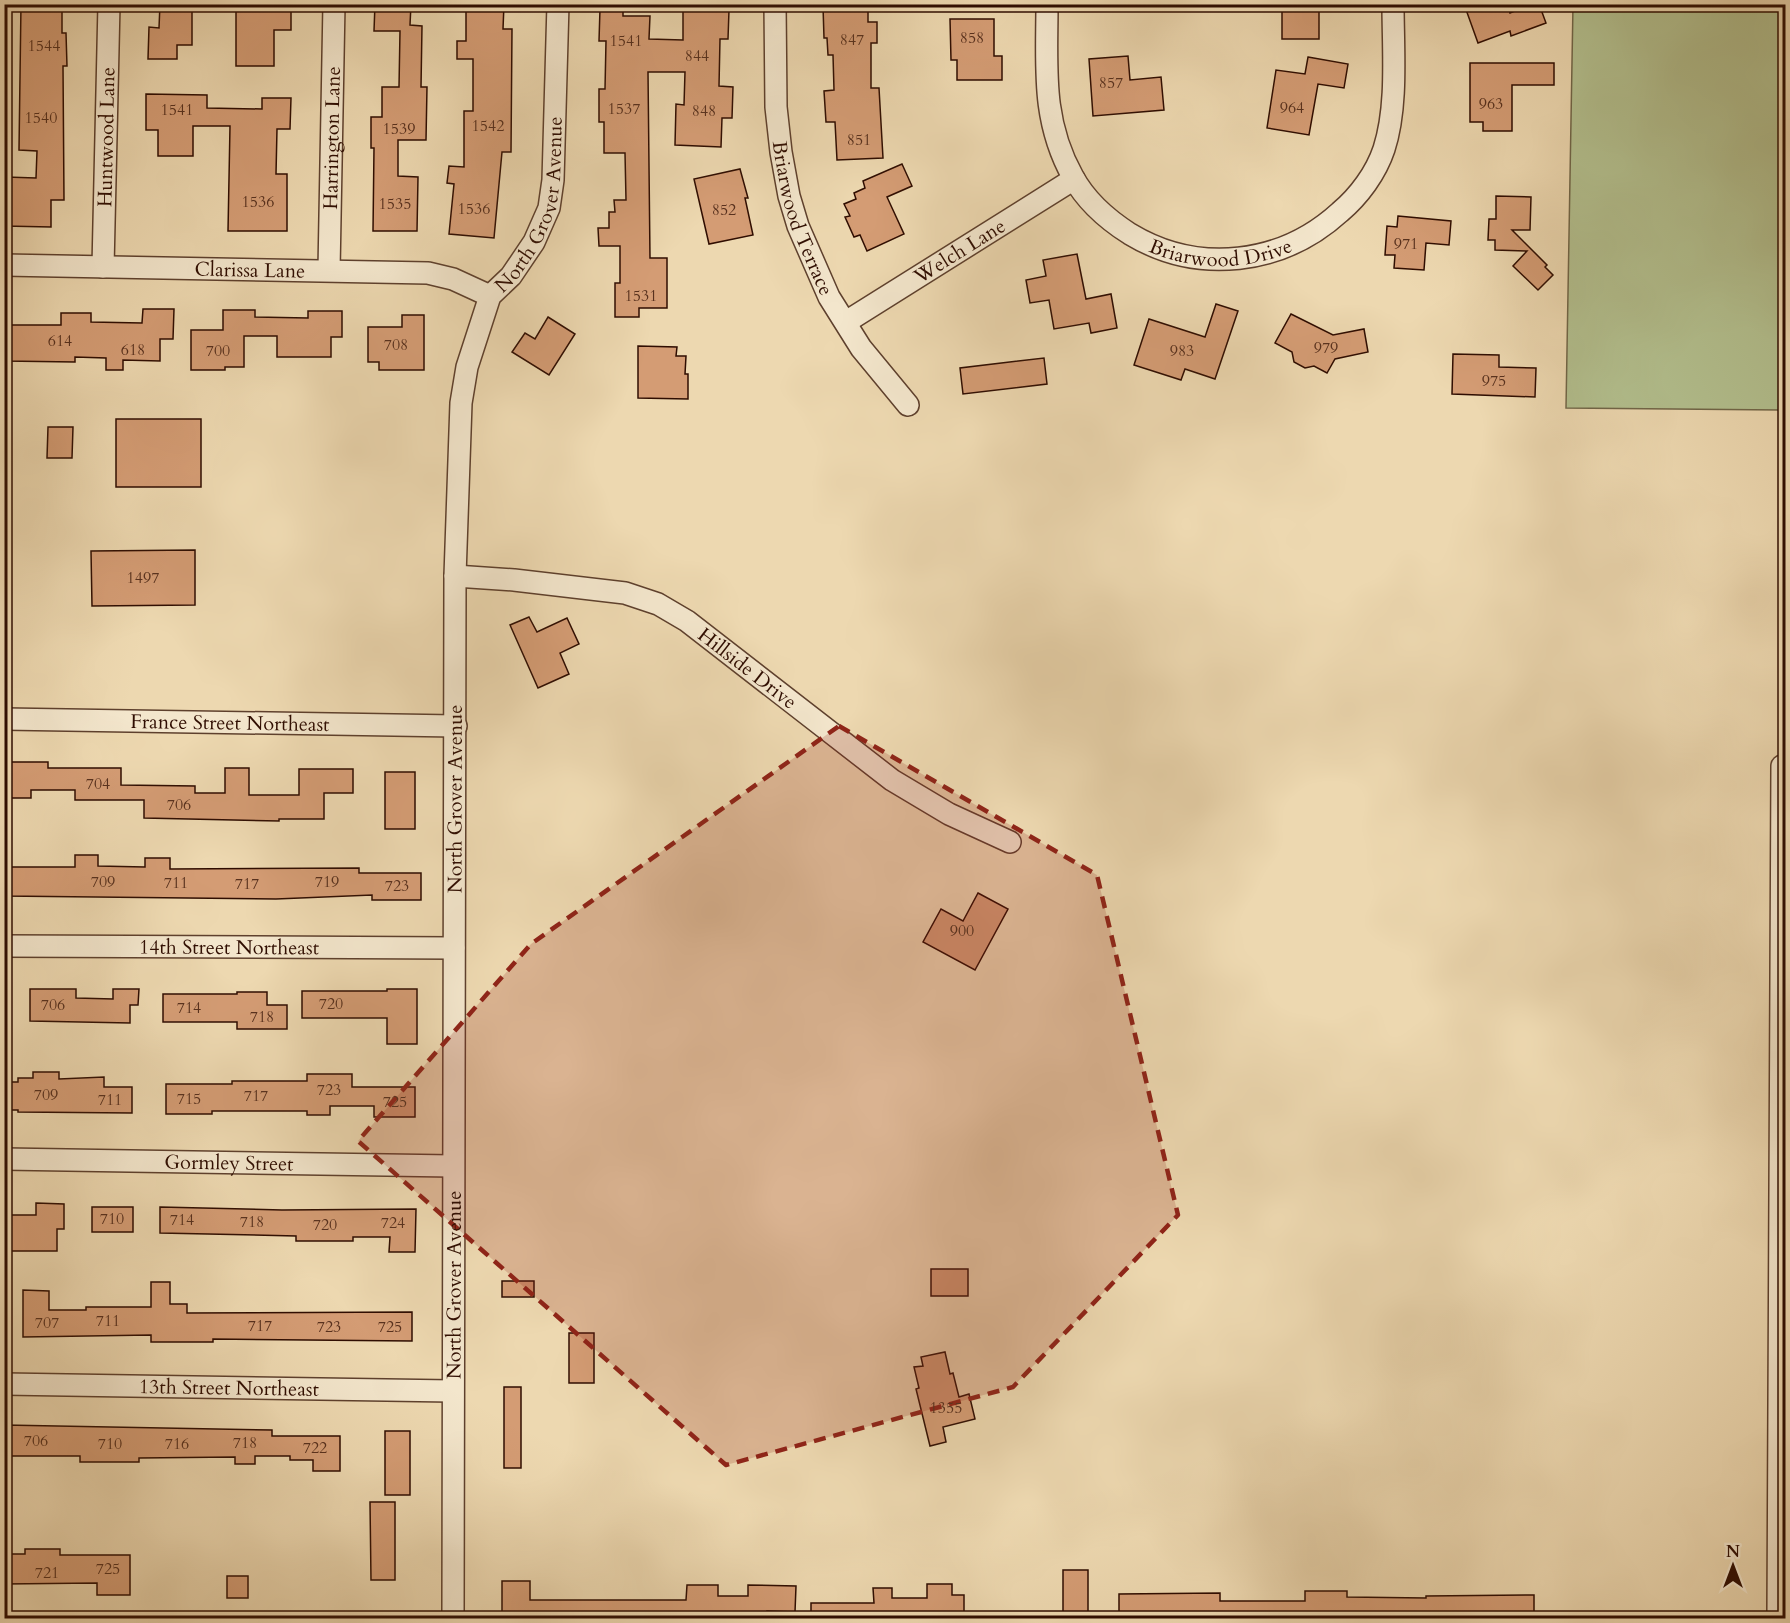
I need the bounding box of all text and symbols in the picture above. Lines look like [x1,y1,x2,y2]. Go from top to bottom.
house number: 858 [960,27,984,49]
house number: 847 [840,29,864,51]
house number: 1541 [610,30,642,52]
house number: 1544 [28,35,60,57]
house number: 844 [685,45,709,67]
street label: Harrington Lane [317,66,346,210]
street label: Huntwood Lane [91,67,121,207]
house number: 857 [1099,72,1123,94]
house number: 963 [1479,93,1503,115]
house number: 964 [1280,97,1304,119]
house number: 1537 [608,98,640,120]
house number: 1541 [161,99,193,121]
house number: 848 [692,100,716,122]
house number: 1540 [25,107,57,129]
house number: 1542 [472,115,504,137]
street label: North Grover Avenue [488,116,568,299]
house number: 1539 [383,118,415,140]
house number: 851 [847,129,871,151]
street label: Briarwood Terrace [766,140,840,300]
house number: 1536 [242,191,274,213]
house number: 1535 [379,193,411,215]
house number: 1536 [458,198,490,220]
house number: 852 [712,199,736,221]
street label: Welch Lane [908,212,1010,290]
street label: Briarwood Drive [1145,232,1296,273]
house number: 971 [1394,233,1418,255]
street label: Clarissa Lane [194,255,306,284]
house number: 1531 [625,285,657,307]
house number: 614 [48,330,72,352]
house number: 708 [384,334,408,356]
house number: 979 [1314,337,1338,359]
house number: 618 [121,339,145,361]
house number: 700 [206,340,230,362]
house number: 983 [1170,340,1194,362]
house number: 975 [1482,370,1506,392]
house number: 1497 [127,567,159,589]
street label: Hillside Drive [693,621,803,715]
street label: North Grover Avenue [441,705,468,893]
street label: France Street Northeast [130,707,330,738]
house number: 704 [86,773,110,795]
house number: 706 [167,794,191,816]
house number: 709 [91,871,115,893]
house number: 719 [315,871,339,893]
house number: 711 [164,872,188,894]
house number: 717 [235,873,259,895]
house number: 723 [385,875,409,897]
house number: 900 [950,920,974,942]
street label: 14th Street Northeast [139,933,320,961]
house number: 720 [319,993,343,1015]
house number: 706 [41,994,65,1016]
house number: 714 [177,997,201,1019]
house number: 718 [250,1006,274,1028]
house number: 723 [317,1079,341,1101]
house number: 709 [34,1084,58,1106]
house number: 717 [244,1085,268,1107]
house number: 715 [177,1088,201,1110]
house number: 711 [98,1089,122,1111]
house number: 725 [383,1091,407,1113]
street label: Gormley Street [164,1148,294,1177]
street label: North Grover Avenue [440,1191,467,1379]
house number: 710 [100,1208,124,1230]
house number: 714 [170,1209,194,1231]
house number: 718 [240,1211,264,1233]
house number: 724 [381,1212,405,1234]
house number: 720 [313,1214,337,1236]
house number: 711 [96,1310,120,1332]
house number: 707 [35,1312,59,1334]
house number: 717 [248,1315,272,1337]
house number: 723 [317,1316,341,1338]
house number: 725 [378,1316,402,1338]
street label: 13th Street Northeast [139,1373,320,1402]
house number: 1355 [930,1397,962,1419]
house number: 706 [24,1430,48,1452]
house number: 718 [233,1432,257,1454]
house number: 710 [98,1433,122,1455]
house number: 716 [165,1433,189,1455]
house number: 722 [303,1437,327,1459]
north arrow [1703,1536,1763,1596]
text: N [1726,1541,1740,1563]
house number: 725 [96,1558,120,1580]
house number: 721 [35,1562,59,1584]

